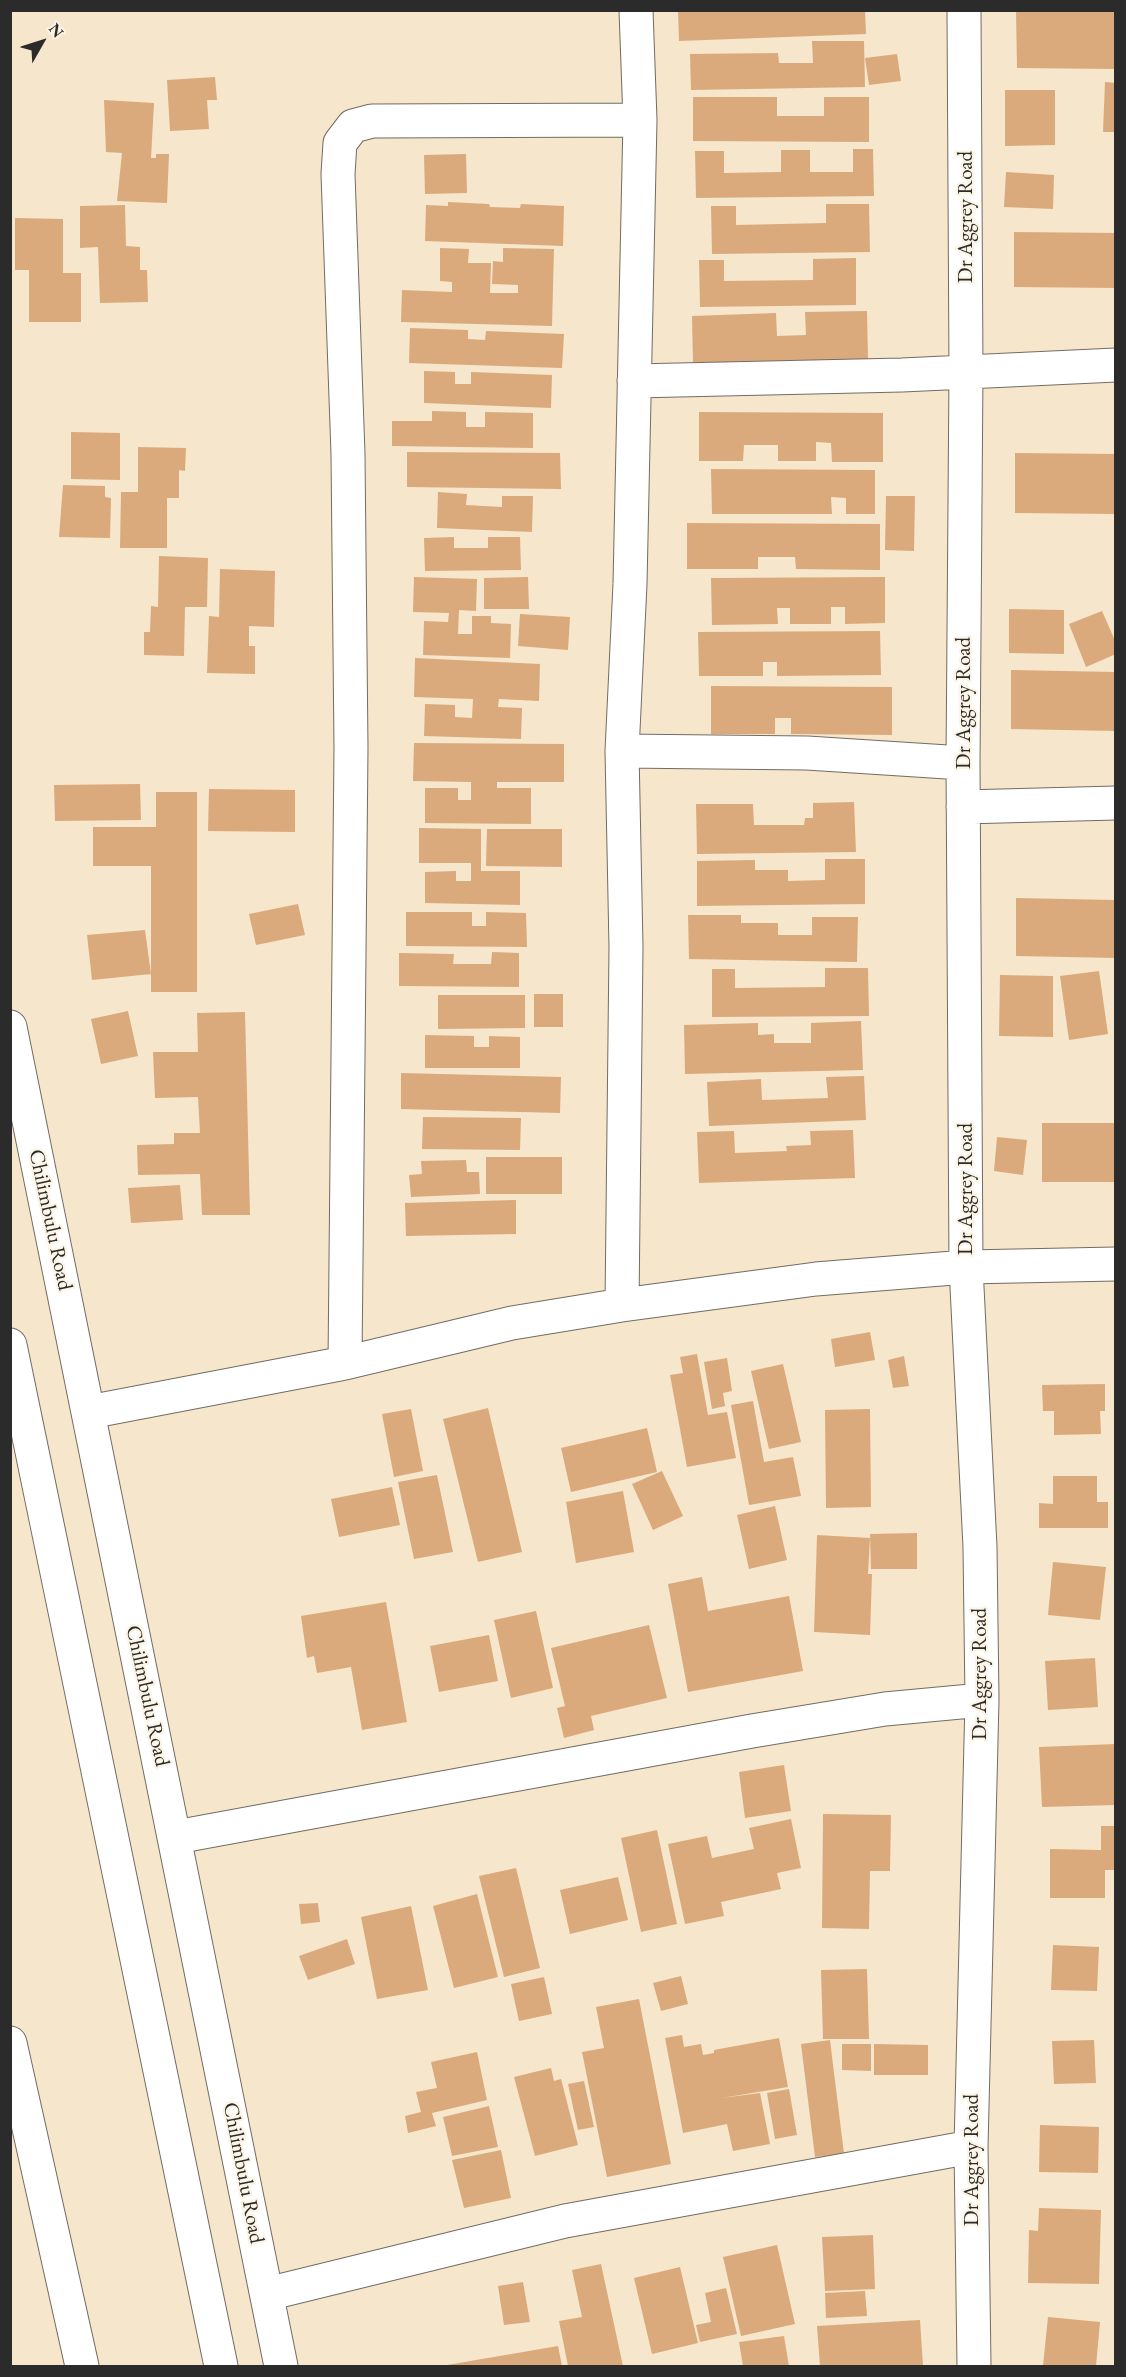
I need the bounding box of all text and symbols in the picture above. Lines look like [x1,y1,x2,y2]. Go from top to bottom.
north arrow [12,12,72,72]
text: N [44,19,69,42]
street label: Dr Aggrey Road [953,151,979,283]
street label: Dr Aggrey Road [951,637,977,769]
street label: Dr Aggrey Road [953,1123,979,1255]
street label: Chilimbulu Road [23,1147,77,1293]
street label: Dr Aggrey Road [967,1608,993,1740]
street label: Chilimbulu Road [120,1623,174,1769]
street label: Dr Aggrey Road [959,2094,985,2226]
street label: Chilimbulu Road [217,2100,269,2246]

